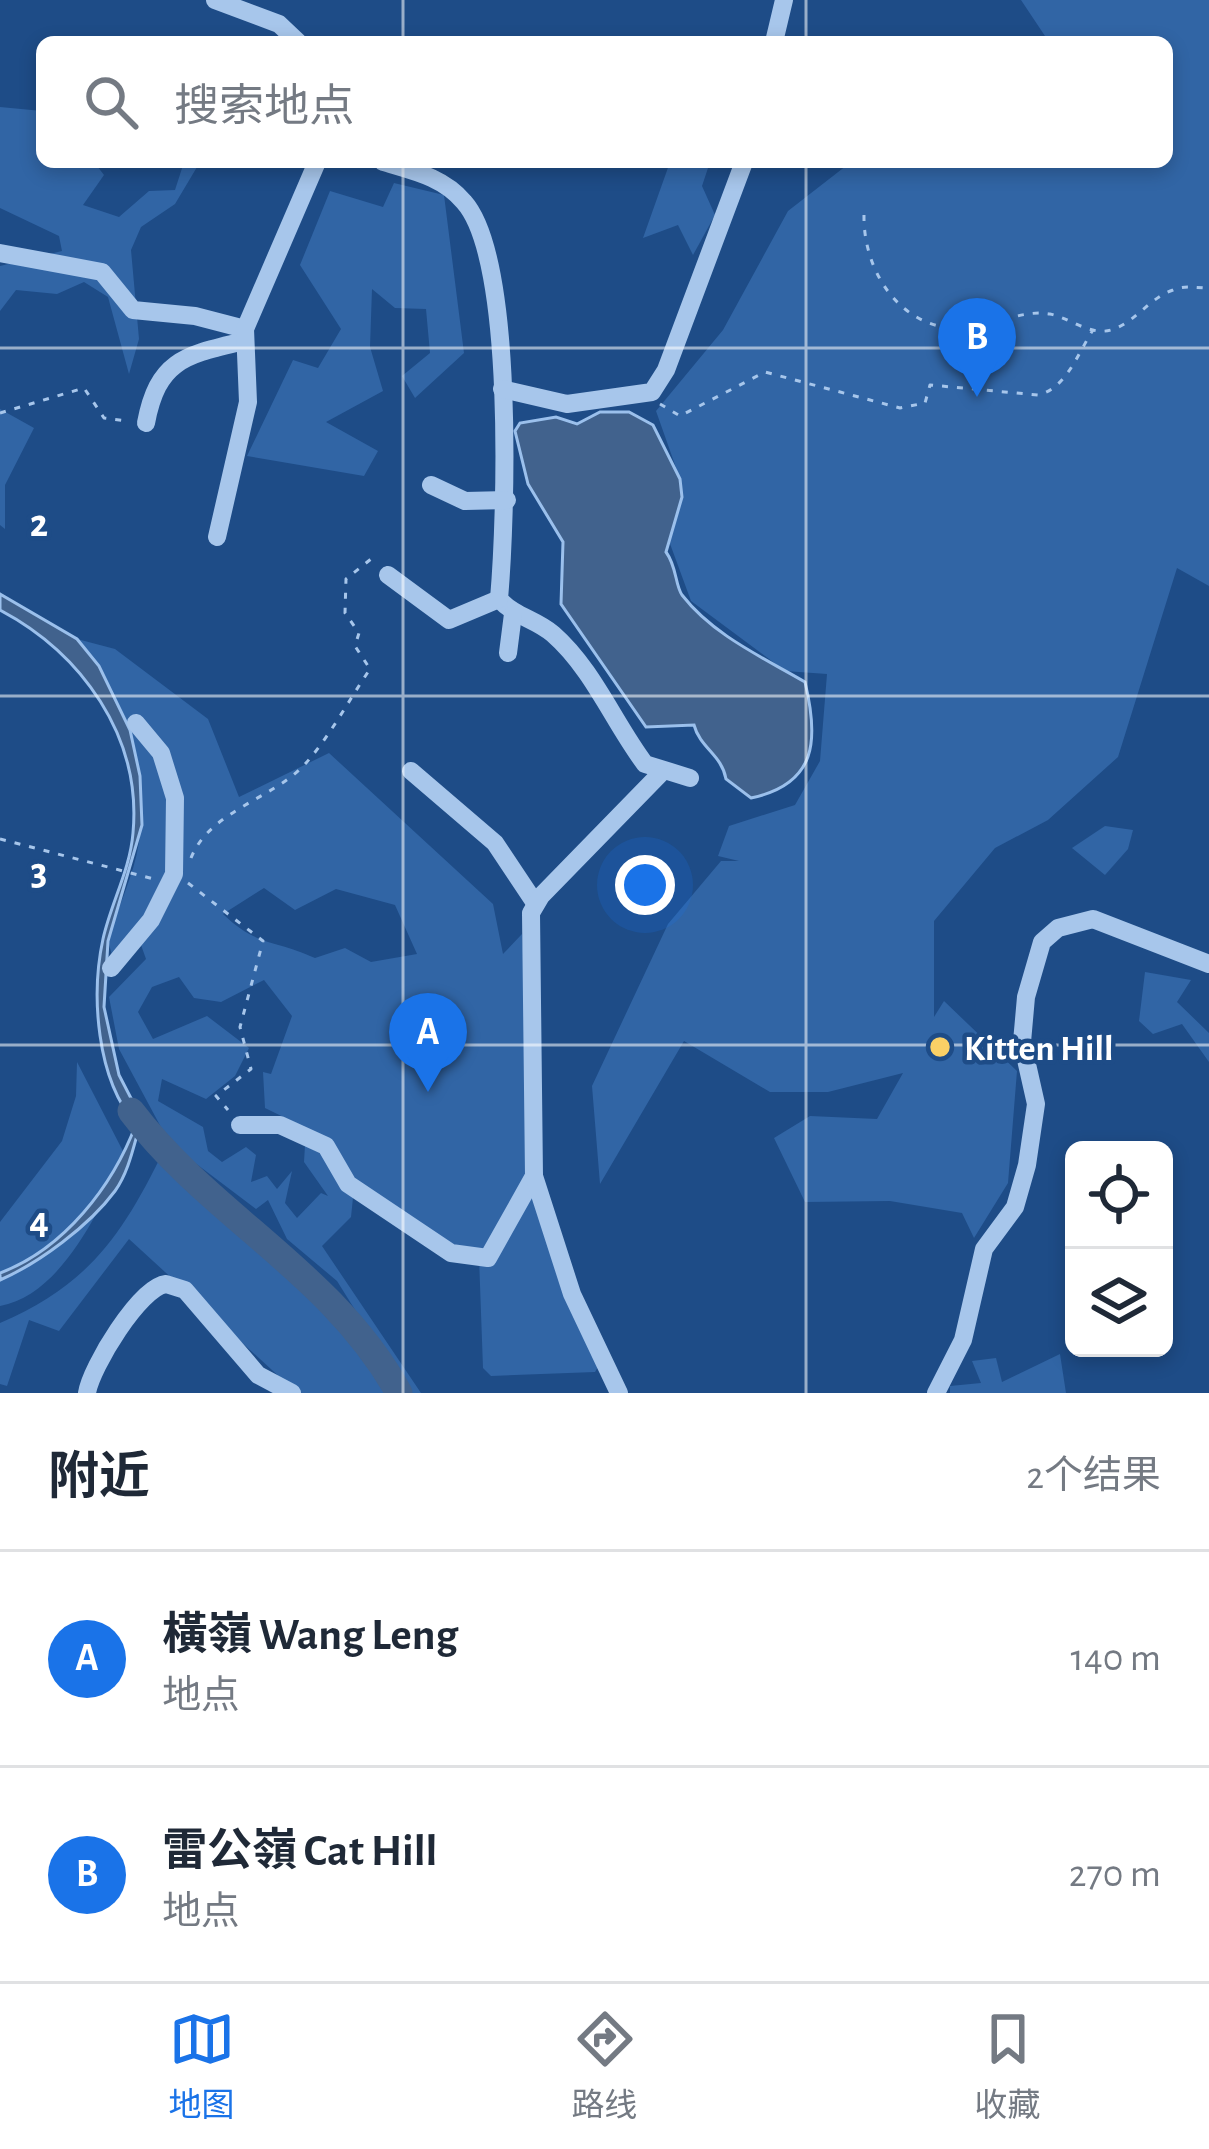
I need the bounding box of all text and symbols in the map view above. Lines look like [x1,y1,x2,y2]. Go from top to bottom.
search box [36,36,1173,168]
icon: search [78,69,144,135]
text: 搜索地点 [174,85,354,130]
pin: B [938,298,1016,397]
text: 2 [30,505,48,544]
text: 3 [31,853,47,892]
your location [615,855,675,915]
pin: A [389,993,467,1092]
place label: Kitten Hill [964,1031,1113,1067]
marker: Kitten Hill [927,1034,953,1060]
map controls [1065,1141,1173,1357]
button: locate [1065,1141,1173,1249]
text: 4 [29,1202,49,1241]
button: layers [1065,1249,1173,1357]
text: 附近 [48,1452,150,1503]
text: 2个结果 [1026,1457,1161,1496]
text: 橫嶺 Wang Leng [162,1613,458,1658]
text: A [75,1639,99,1678]
text: 140 m [1071,1639,1161,1678]
text: 地点 [162,1677,240,1716]
text: 雷公嶺 Cat Hill [162,1829,437,1874]
text: B [76,1855,98,1894]
text: 270 m [1069,1855,1161,1894]
text: 地点 [162,1893,240,1932]
tab: 地图 [169,2006,235,2127]
tab: 路线 [572,2006,638,2127]
tab: 收藏 [975,2006,1041,2127]

